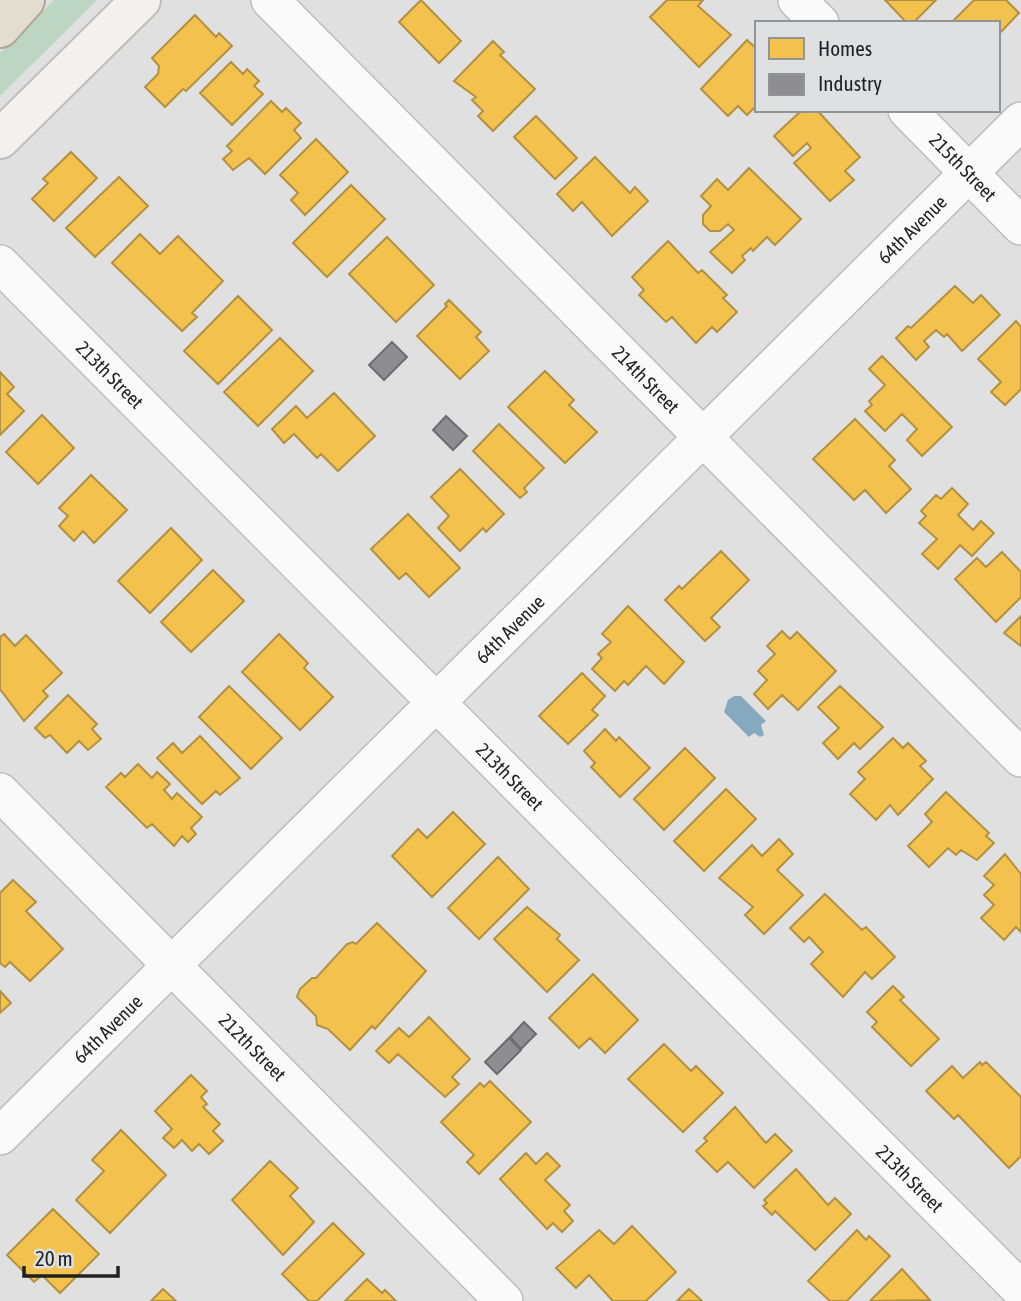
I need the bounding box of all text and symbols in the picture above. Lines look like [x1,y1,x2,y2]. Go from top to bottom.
legend [755,21,1000,112]
text: Homes [818,36,872,60]
text: Industry [818,71,882,95]
street label: 215th Street [925,129,1001,205]
street label: 64th Avenue [873,191,951,268]
street label: 213th Street [72,336,148,413]
street label: 214th Street [608,341,684,418]
street label: 64th Avenue [471,590,549,668]
street label: 213th Street [472,738,548,815]
street label: 64th Avenue [69,990,147,1068]
street label: 212th Street [215,1009,291,1085]
street label: 213th Street [872,1140,948,1217]
scale bar [24,1234,119,1278]
text: 20 m [35,1246,73,1270]

